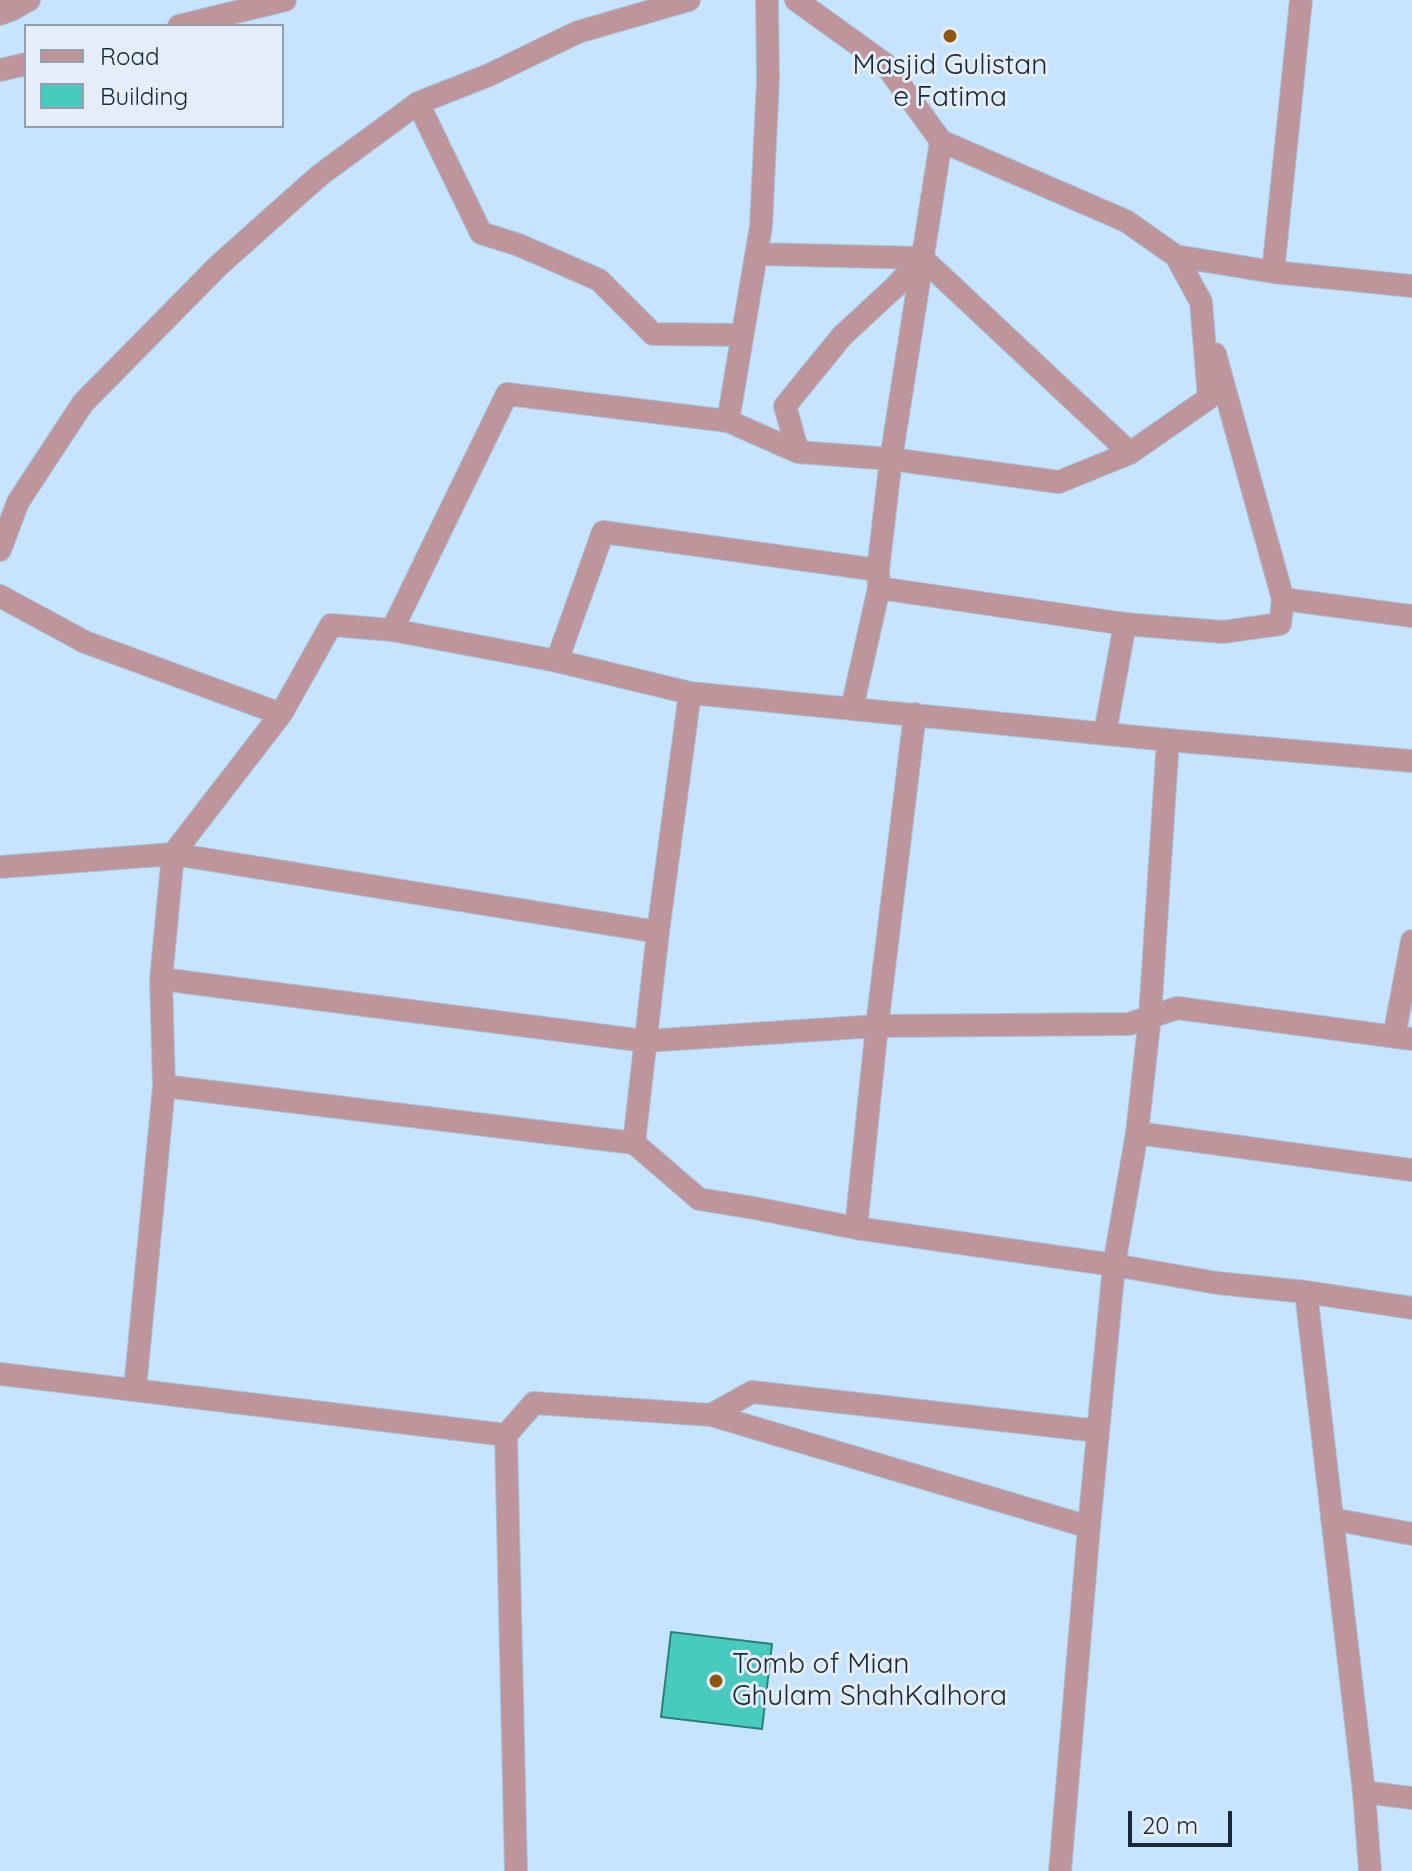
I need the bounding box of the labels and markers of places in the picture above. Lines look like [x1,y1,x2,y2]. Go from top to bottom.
marker: Masjid Gulistan e Fatima [941,27,959,45]
place label: Masjid Gulistan e Fatima [852,49,1048,115]
place label: Tomb of Mian Ghulam ShahKalhora [732,1648,1007,1714]
marker: Tomb of Mian Ghulam ShahKalhora [707,1672,725,1690]

